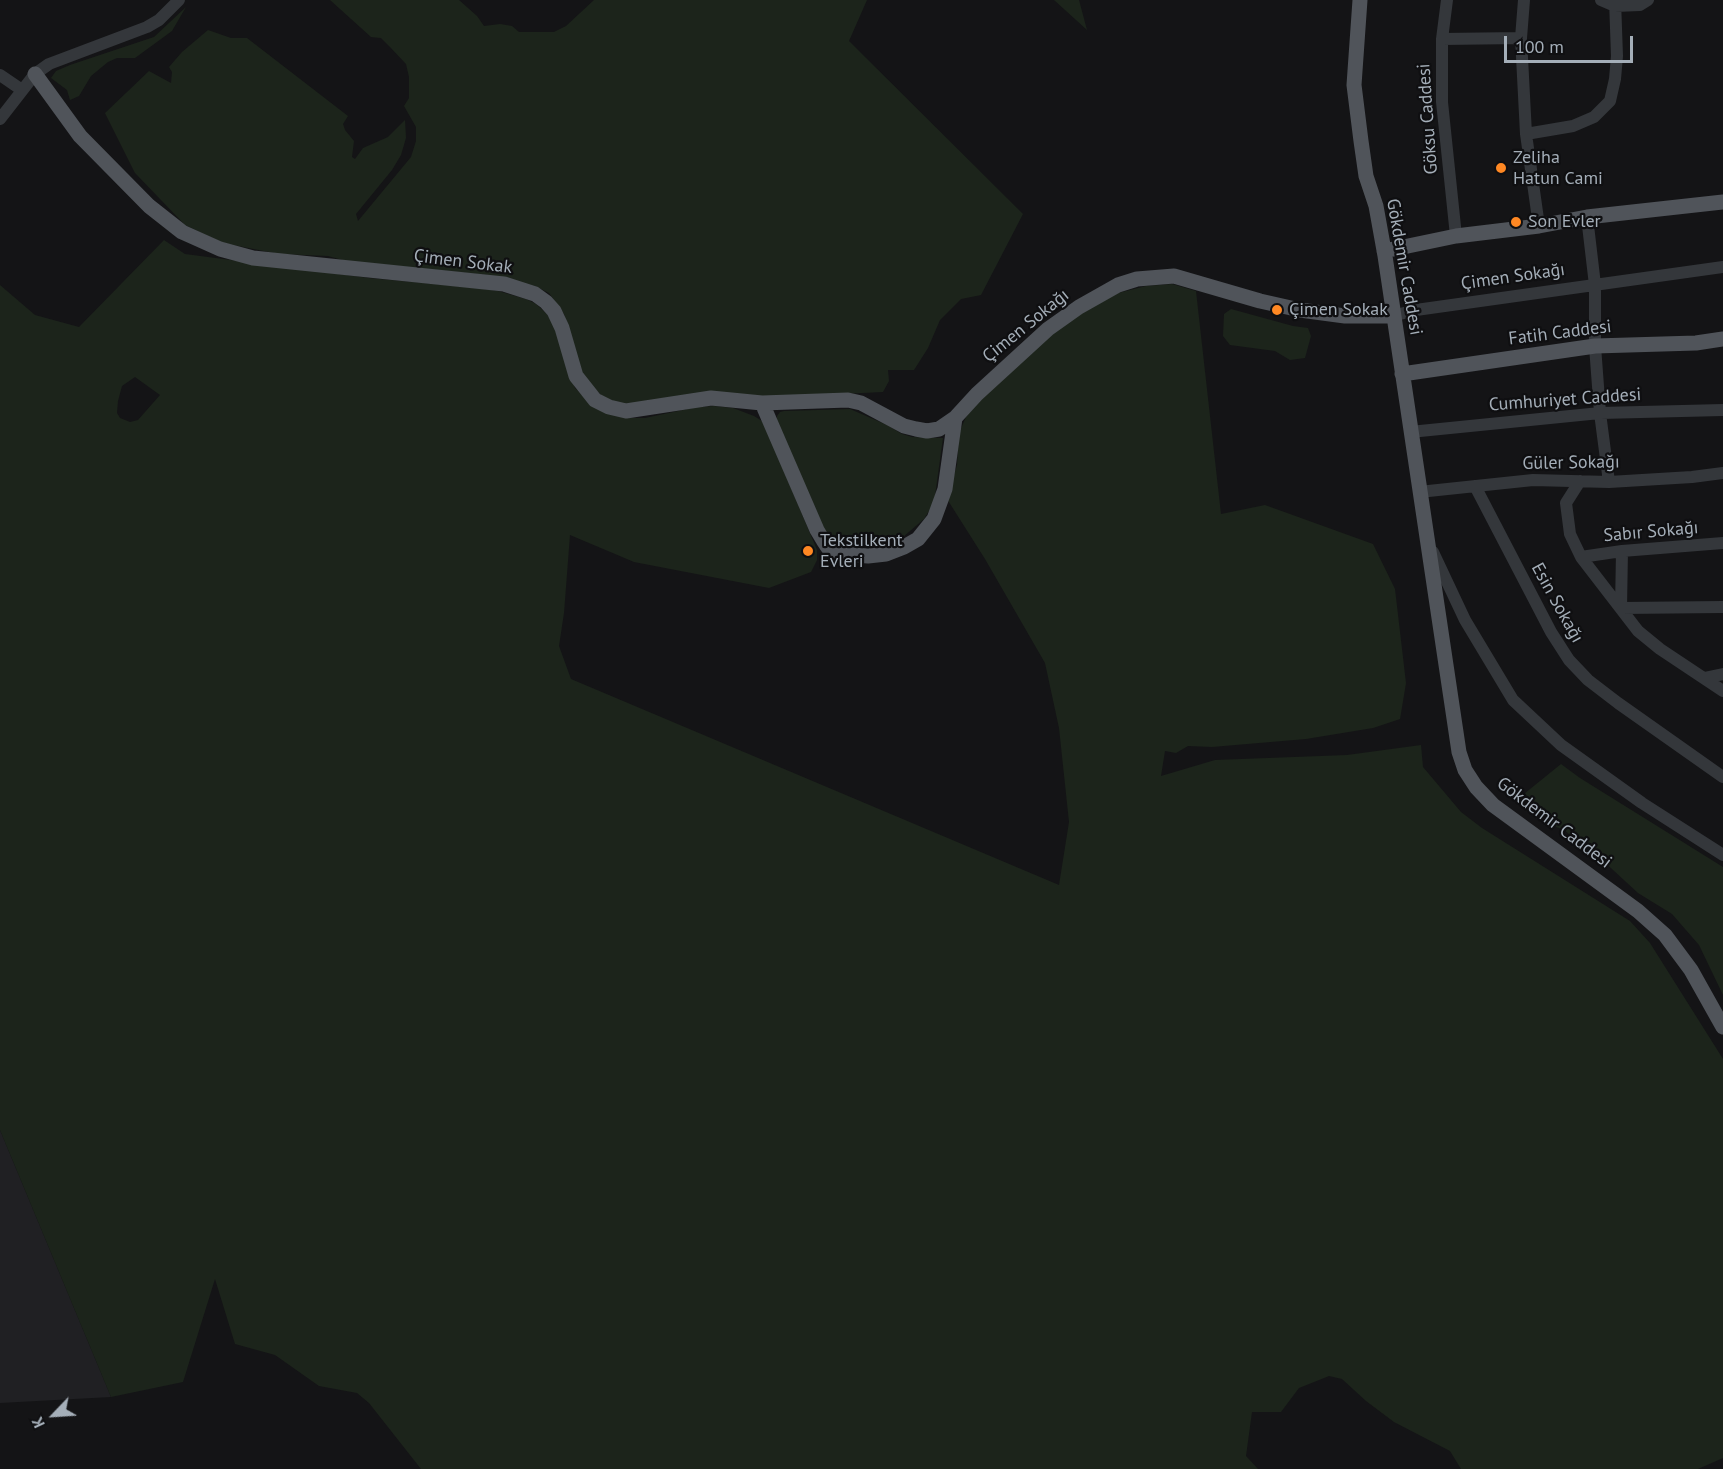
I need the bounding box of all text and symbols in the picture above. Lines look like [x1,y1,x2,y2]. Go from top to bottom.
scale bar [1507,24,1636,62]
text: 100 m [1515,35,1564,58]
street label: Göksu Caddesi [1413,63,1443,175]
place label: Zeliha Hatun Cami [1513,147,1603,190]
marker: Zeliha Hatun Cami [1494,161,1508,175]
street label: Gökdemir Caddesi [1381,197,1427,337]
place label: Son Evler [1528,211,1601,233]
marker: Son Evler [1509,215,1523,229]
street label: Çimen Sokak [413,245,513,279]
street label: Çimen Sokağı [1460,259,1566,295]
street label: Çimen Sokağı [978,285,1074,367]
place label: Çimen Sokak [1289,299,1388,321]
marker: Çimen Sokak [1270,303,1284,317]
street label: Fatih Caddesi [1507,316,1613,350]
street label: Cumhuriyet Caddesi [1488,384,1642,416]
street label: Güler Sokağı [1522,451,1620,475]
street label: Sabır Sokağı [1603,517,1699,547]
place label: Tekstilkent Evleri [820,530,903,572]
marker: Tekstilkent Evleri [801,544,815,558]
street label: Esin Sokağı [1526,559,1588,647]
street label: Gökdemir Caddesi [1492,773,1616,873]
north arrow [24,1385,84,1445]
text: K [27,1414,49,1431]

